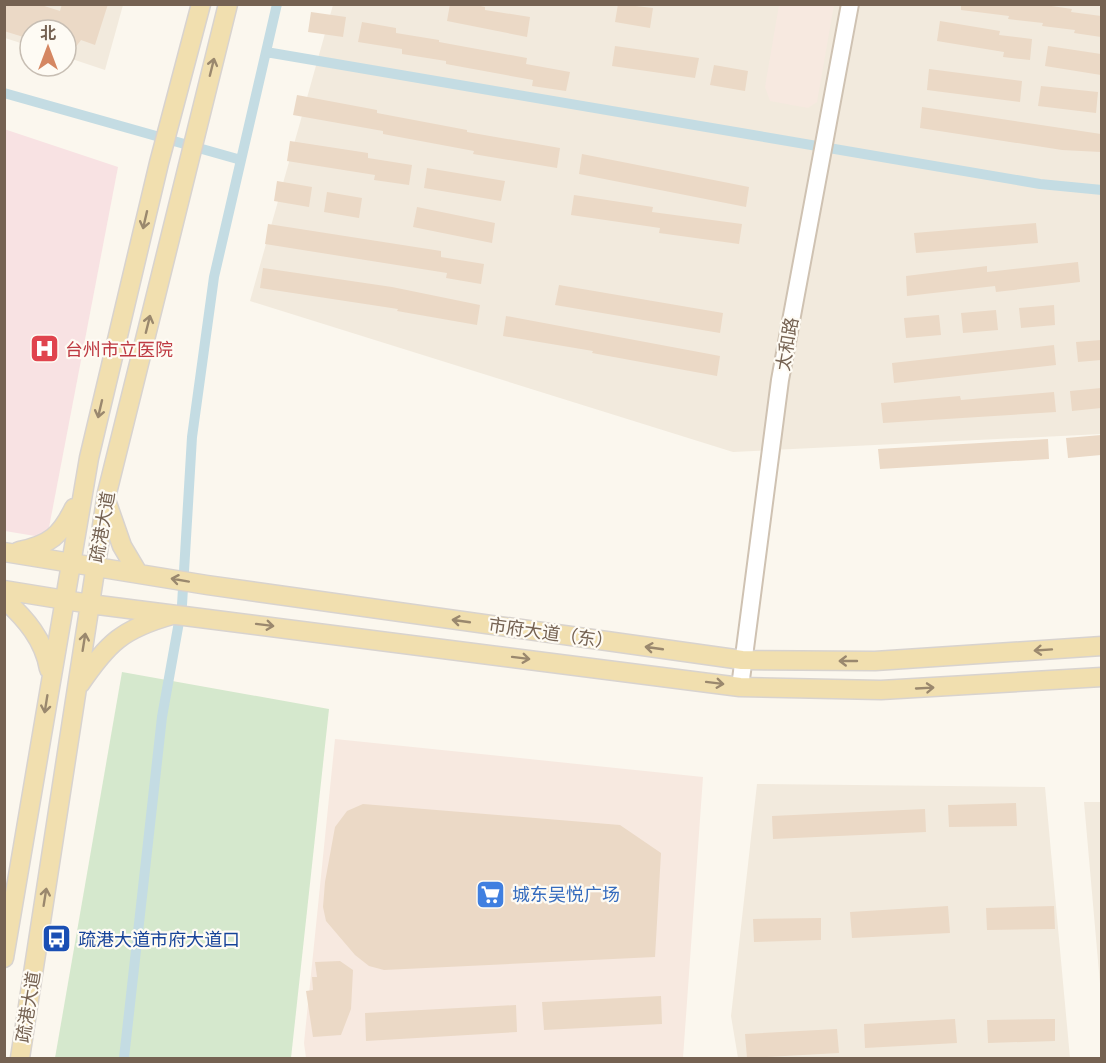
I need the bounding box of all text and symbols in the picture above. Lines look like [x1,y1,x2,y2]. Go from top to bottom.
north arrow [18,18,78,78]
text: 北 [40,23,56,44]
one-way arrow [207,58,218,77]
one-way arrow [139,210,151,229]
one-way arrow [143,314,155,333]
street label: 太和路 [771,315,803,373]
hospital icon: 台州市立医院 [28,333,60,365]
place label: 台州市立医院 [65,338,173,361]
one-way arrow [94,400,106,419]
street label: 疏港大道 [84,490,120,564]
one-way arrow [170,574,190,585]
street label: 市府大道（东） [487,613,615,653]
one-way arrow [452,615,472,626]
one-way arrow [255,620,275,631]
one-way arrow [79,632,90,652]
one-way arrow [645,642,665,653]
one-way arrow [1034,644,1054,655]
one-way arrow [511,653,531,664]
one-way arrow [839,655,859,667]
one-way arrow [704,678,724,689]
one-way arrow [914,682,934,693]
one-way arrow [40,694,51,714]
supermarket icon: 城东吴悦广场 [475,878,507,910]
place label: 城东吴悦广场 [512,883,620,906]
one-way arrow [40,887,51,907]
bus stop icon: 疏港大道市府大道口 [41,923,73,955]
place label: 疏港大道市府大道口 [78,928,240,951]
street label: 疏港大道 [11,970,45,1044]

